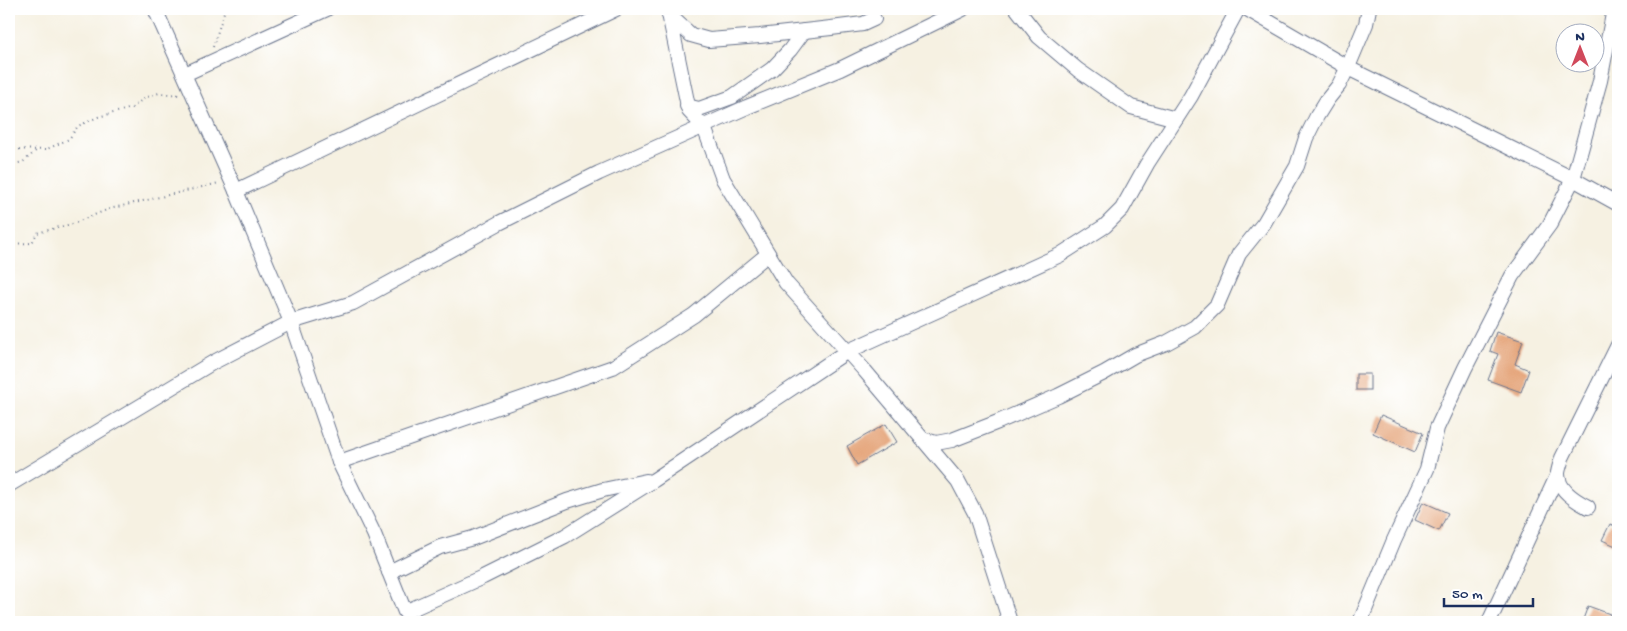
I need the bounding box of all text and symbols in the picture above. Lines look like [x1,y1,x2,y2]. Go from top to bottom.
north arrow [1554,22,1604,72]
text: N [1575,29,1585,46]
scale bar [1444,576,1533,608]
text: 50 m [1452,586,1483,604]

